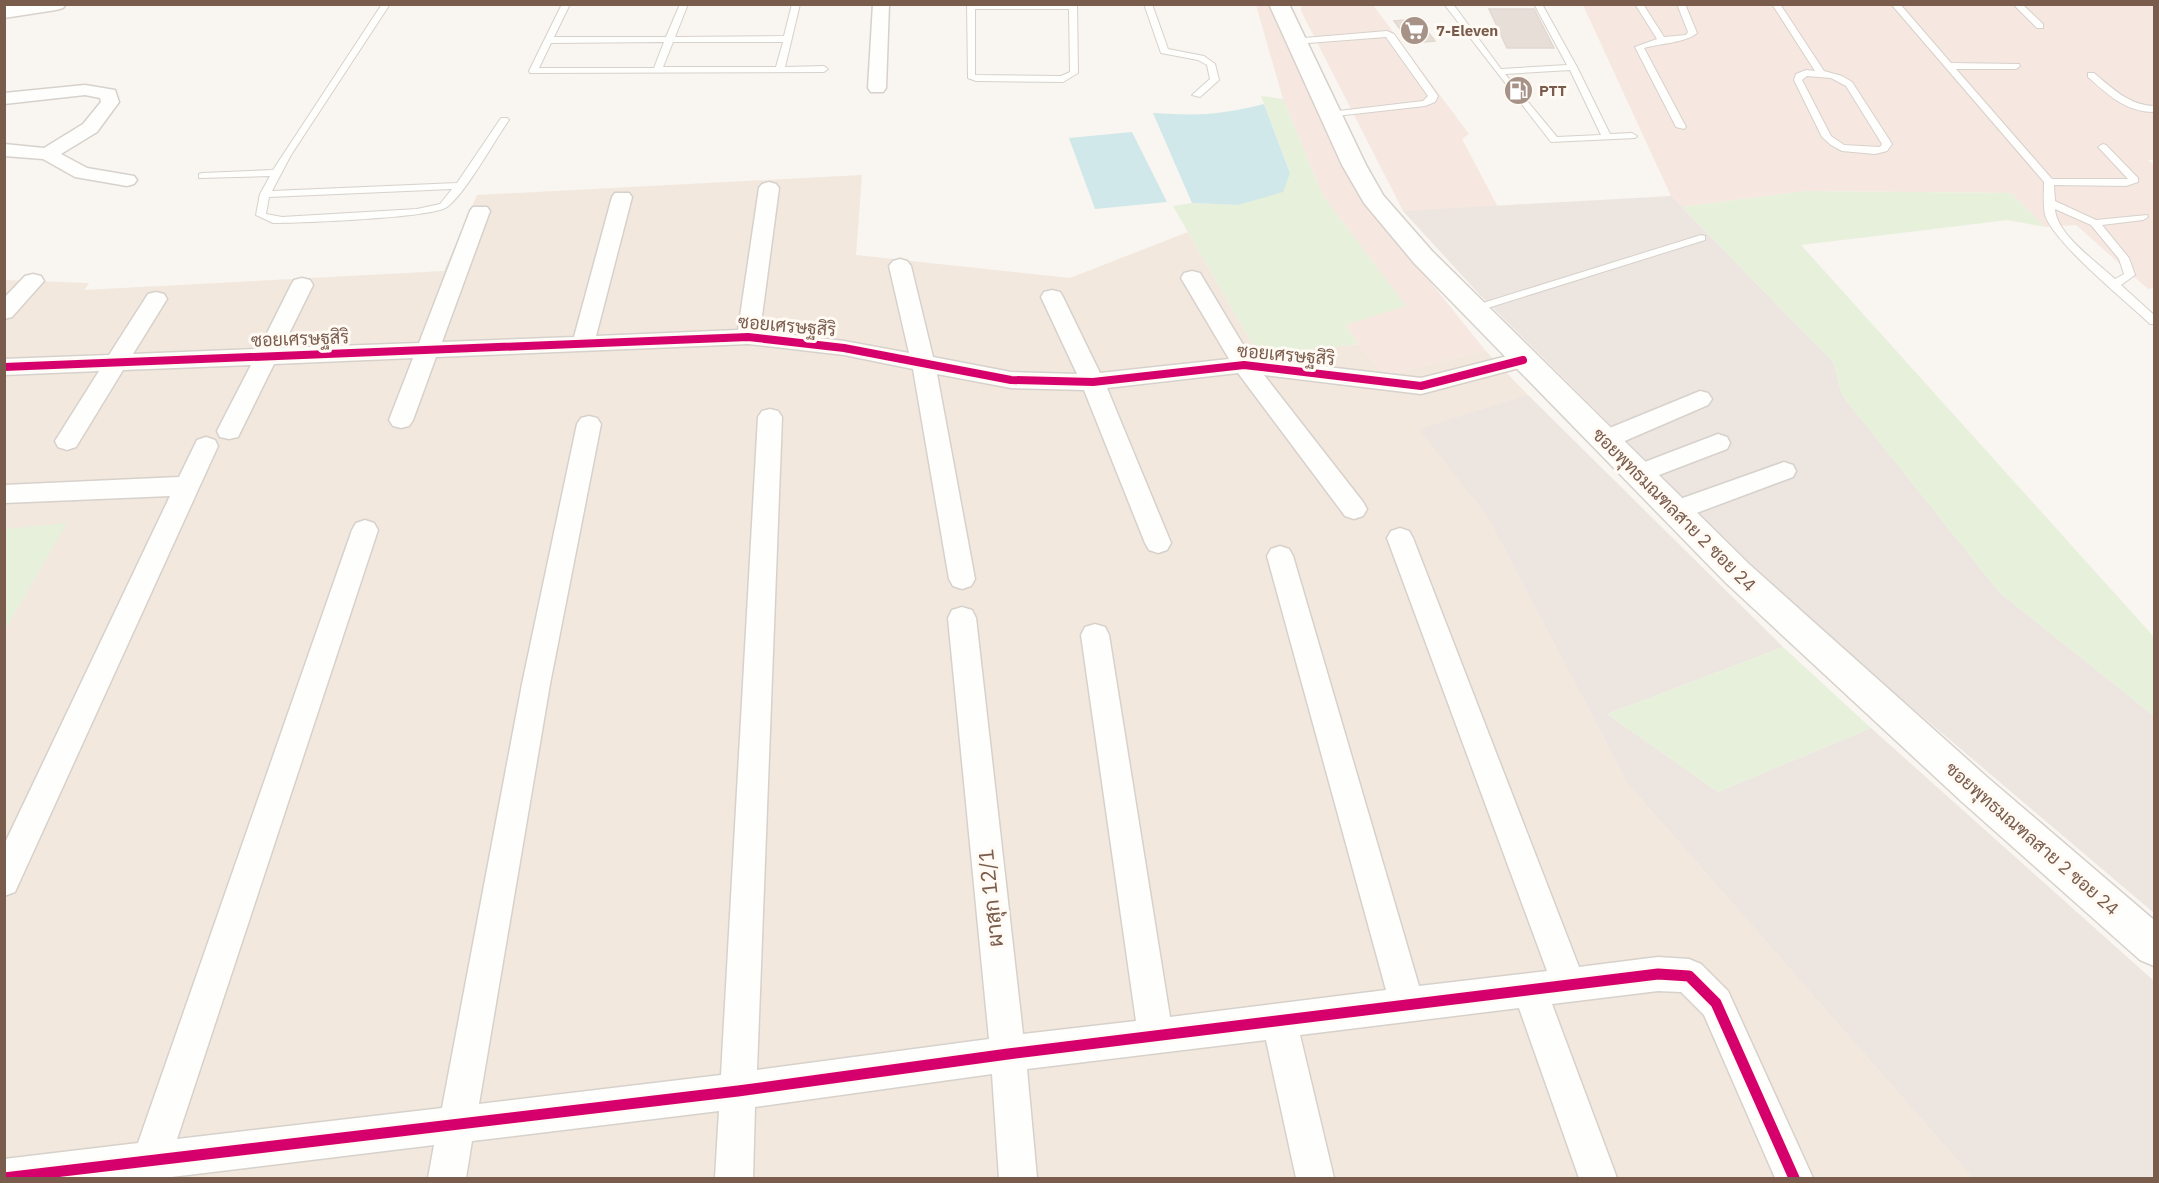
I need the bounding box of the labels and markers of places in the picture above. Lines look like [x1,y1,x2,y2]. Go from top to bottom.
supermarket icon: 7-Eleven [1399,15,1431,47]
place label: 7-Eleven [1436,21,1498,40]
fuel station icon: PTT [1502,75,1534,107]
place label: PTT [1539,81,1567,100]

